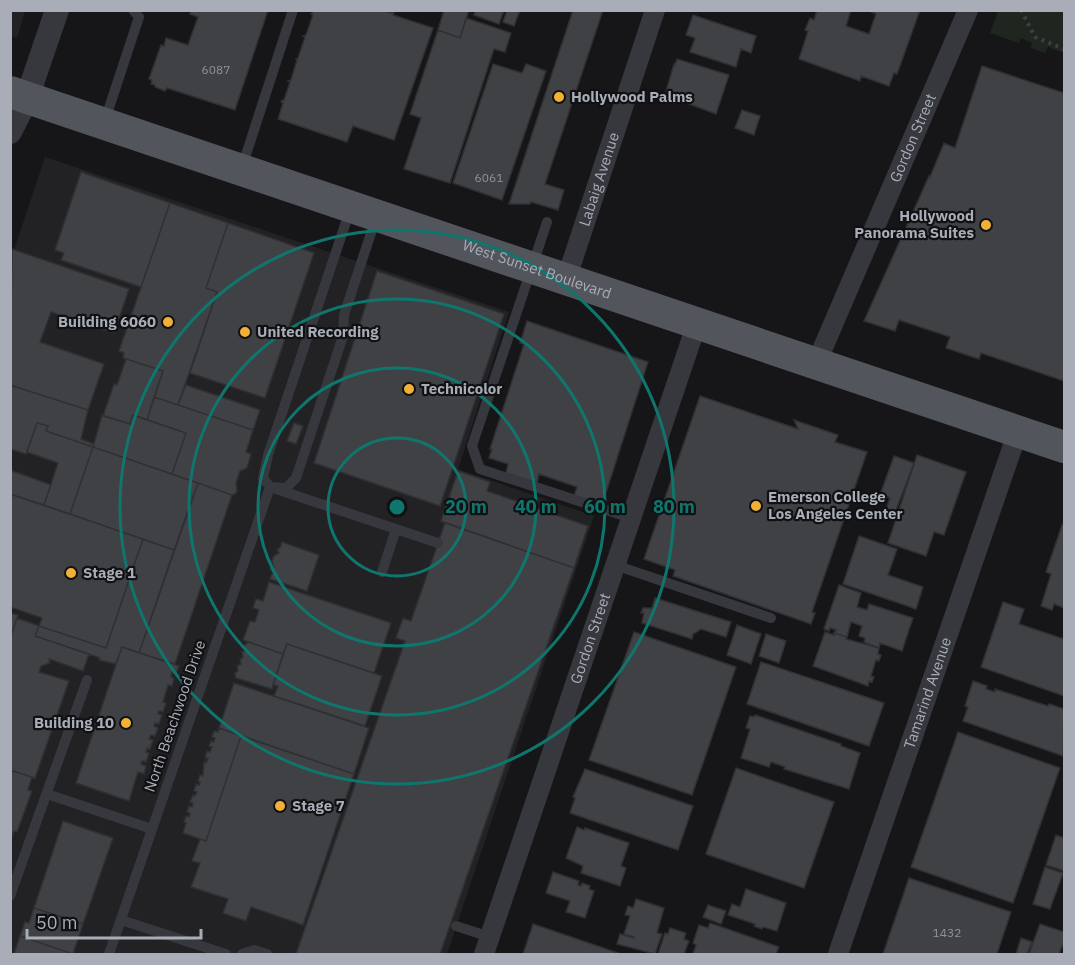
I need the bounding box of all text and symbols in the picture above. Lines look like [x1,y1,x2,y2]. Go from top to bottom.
house number: 6087 [202,62,230,77]
place label: Hollywood Palms [571,87,693,106]
marker: Hollywood Palms [552,90,566,104]
street label: Gordon Street [885,91,940,185]
street label: Labaig Avenue [574,130,623,229]
house number: 6061 [475,170,503,185]
place label: Hollywood Panorama Suites [854,206,974,242]
marker: Hollywood Panorama Suites [979,218,993,232]
street label: West Sunset Boulevard [460,235,614,303]
place label: Building 6060 [58,312,156,331]
marker: Building 6060 [161,315,175,329]
place label: United Recording [257,322,379,341]
marker: United Recording [238,325,252,339]
place label: Technicolor [421,379,502,398]
marker: Technicolor [402,382,416,396]
place label: Emerson College Los Angeles Center [768,487,903,523]
text: 20 m [445,495,487,518]
text: 40 m [515,495,557,518]
text: 60 m [584,495,626,518]
text: 80 m [653,495,695,518]
centre of rings [387,497,407,517]
marker: Emerson College Los Angeles Center [749,499,763,513]
place label: Stage 1 [83,563,136,582]
marker: Stage 1 [64,566,78,580]
street label: Gordon Street [566,590,614,686]
street label: Tamarind Avenue [899,635,955,751]
street label: North Beachwood Drive [140,637,209,794]
place label: Building 10 [34,713,114,732]
marker: Building 10 [119,716,133,730]
place label: Stage 7 [292,796,345,815]
marker: Stage 7 [273,799,287,813]
scale bar [27,902,201,940]
text: 50 m [36,911,78,934]
house number: 1432 [933,925,961,940]

